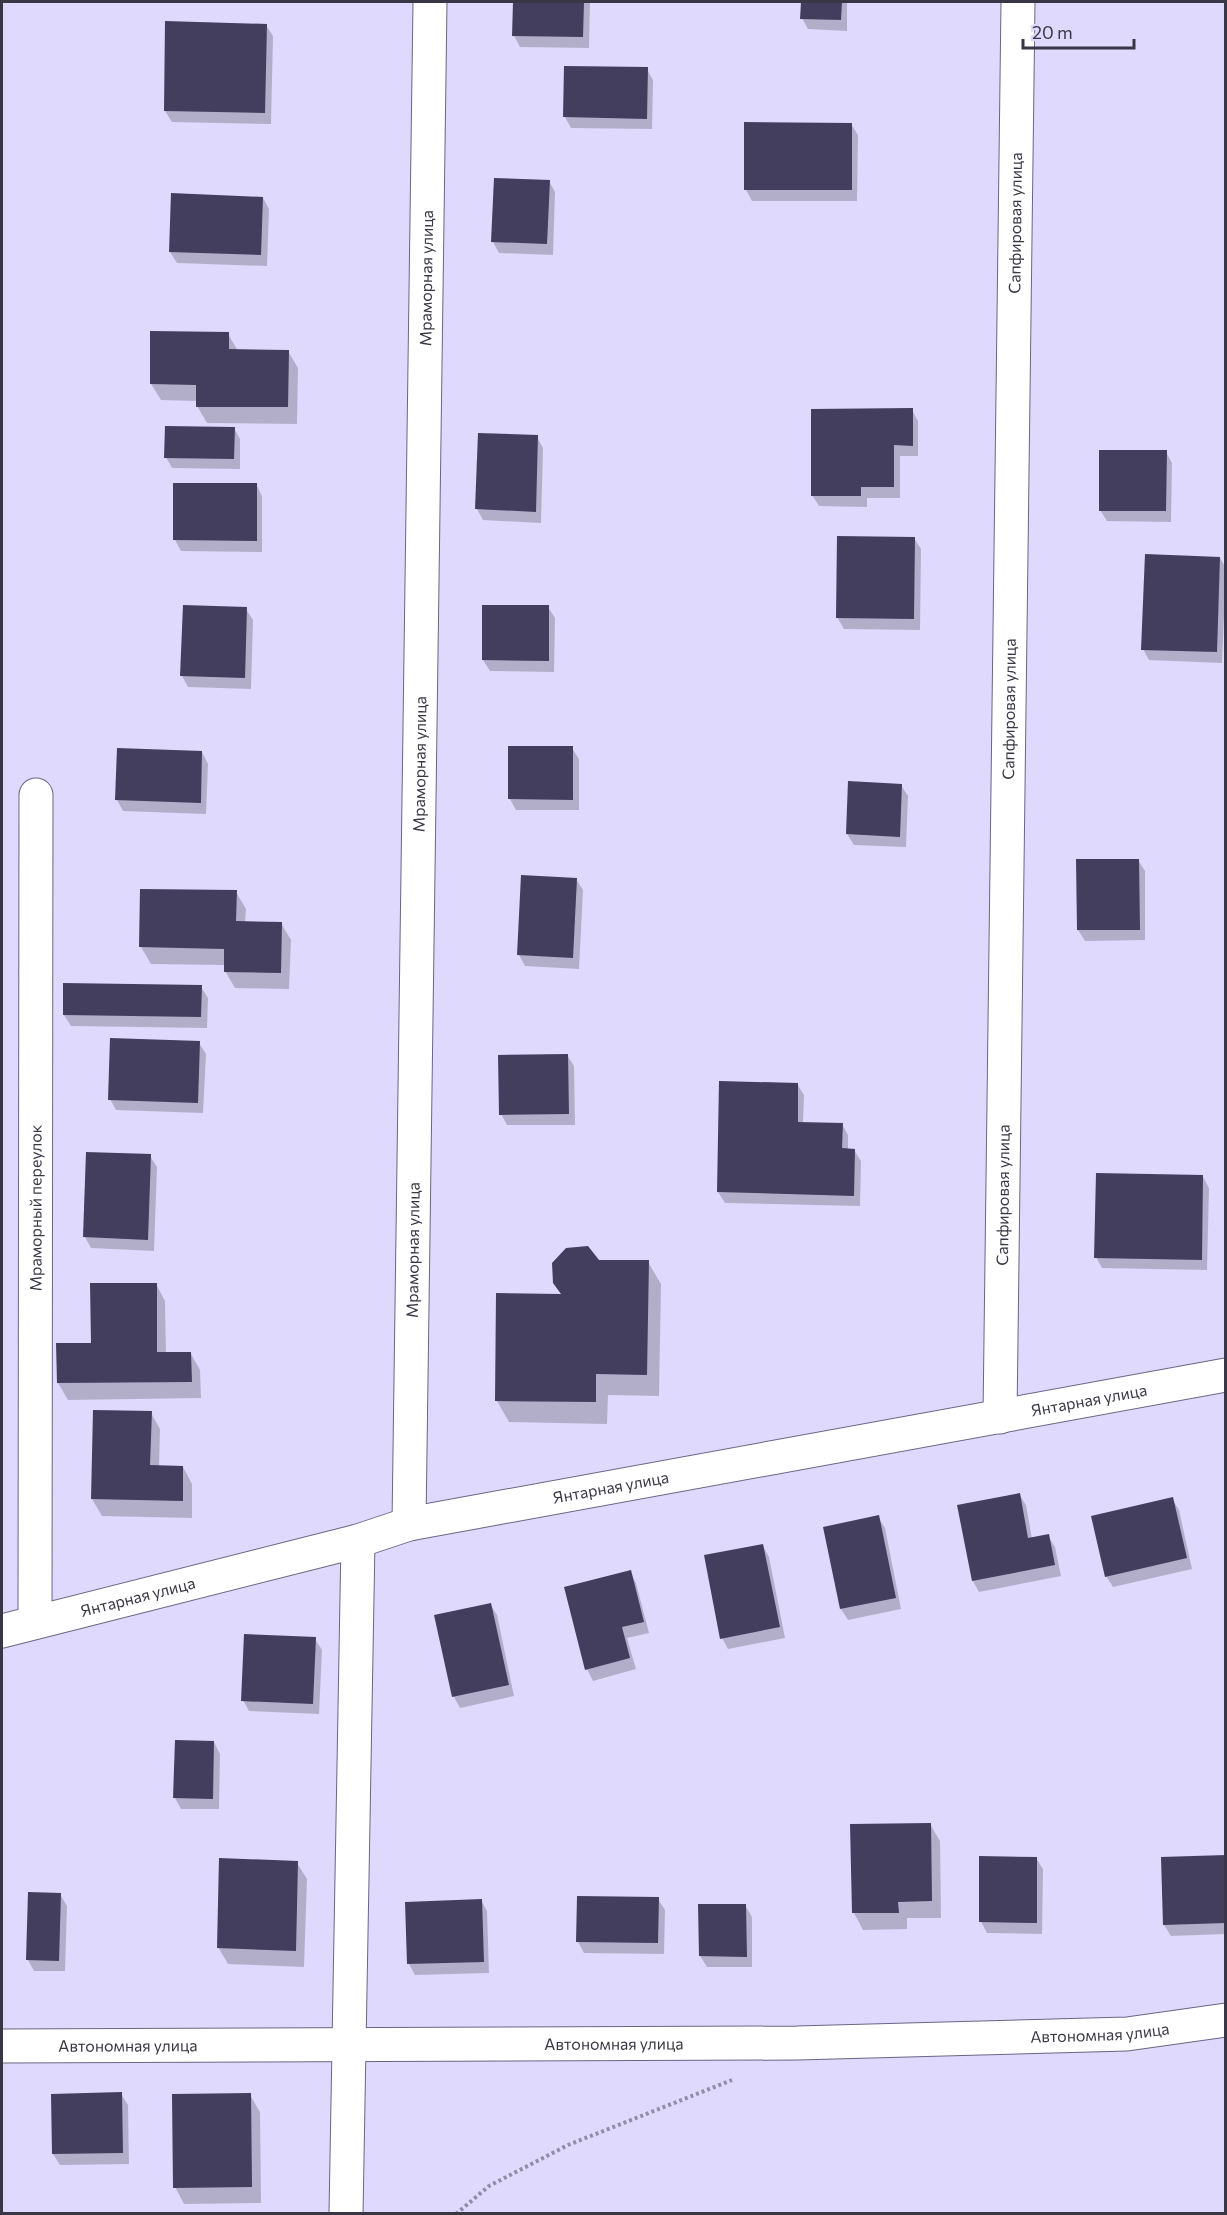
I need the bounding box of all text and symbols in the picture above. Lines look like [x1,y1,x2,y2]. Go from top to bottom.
scale bar [1023,12,1134,50]
text: 20 m [1032,21,1073,43]
street label: Сапфировая улица [1004,152,1025,294]
street label: Мраморная улица [415,210,436,346]
street label: Сапфировая улица [998,638,1019,780]
street label: Мраморная улица [409,696,429,832]
street label: Мраморный переулок [25,1124,45,1291]
street label: Сапфировая улица [992,1124,1013,1266]
street label: Мраморная улица [402,1182,423,1318]
street label: Янтарная улица [1029,1380,1148,1419]
street label: Янтарная улица [551,1467,670,1507]
street label: Янтарная улица [78,1573,197,1620]
street label: Автономная улица [1030,2018,1170,2046]
street label: Автономная улица [544,2033,684,2053]
street label: Автономная улица [58,2035,198,2055]

